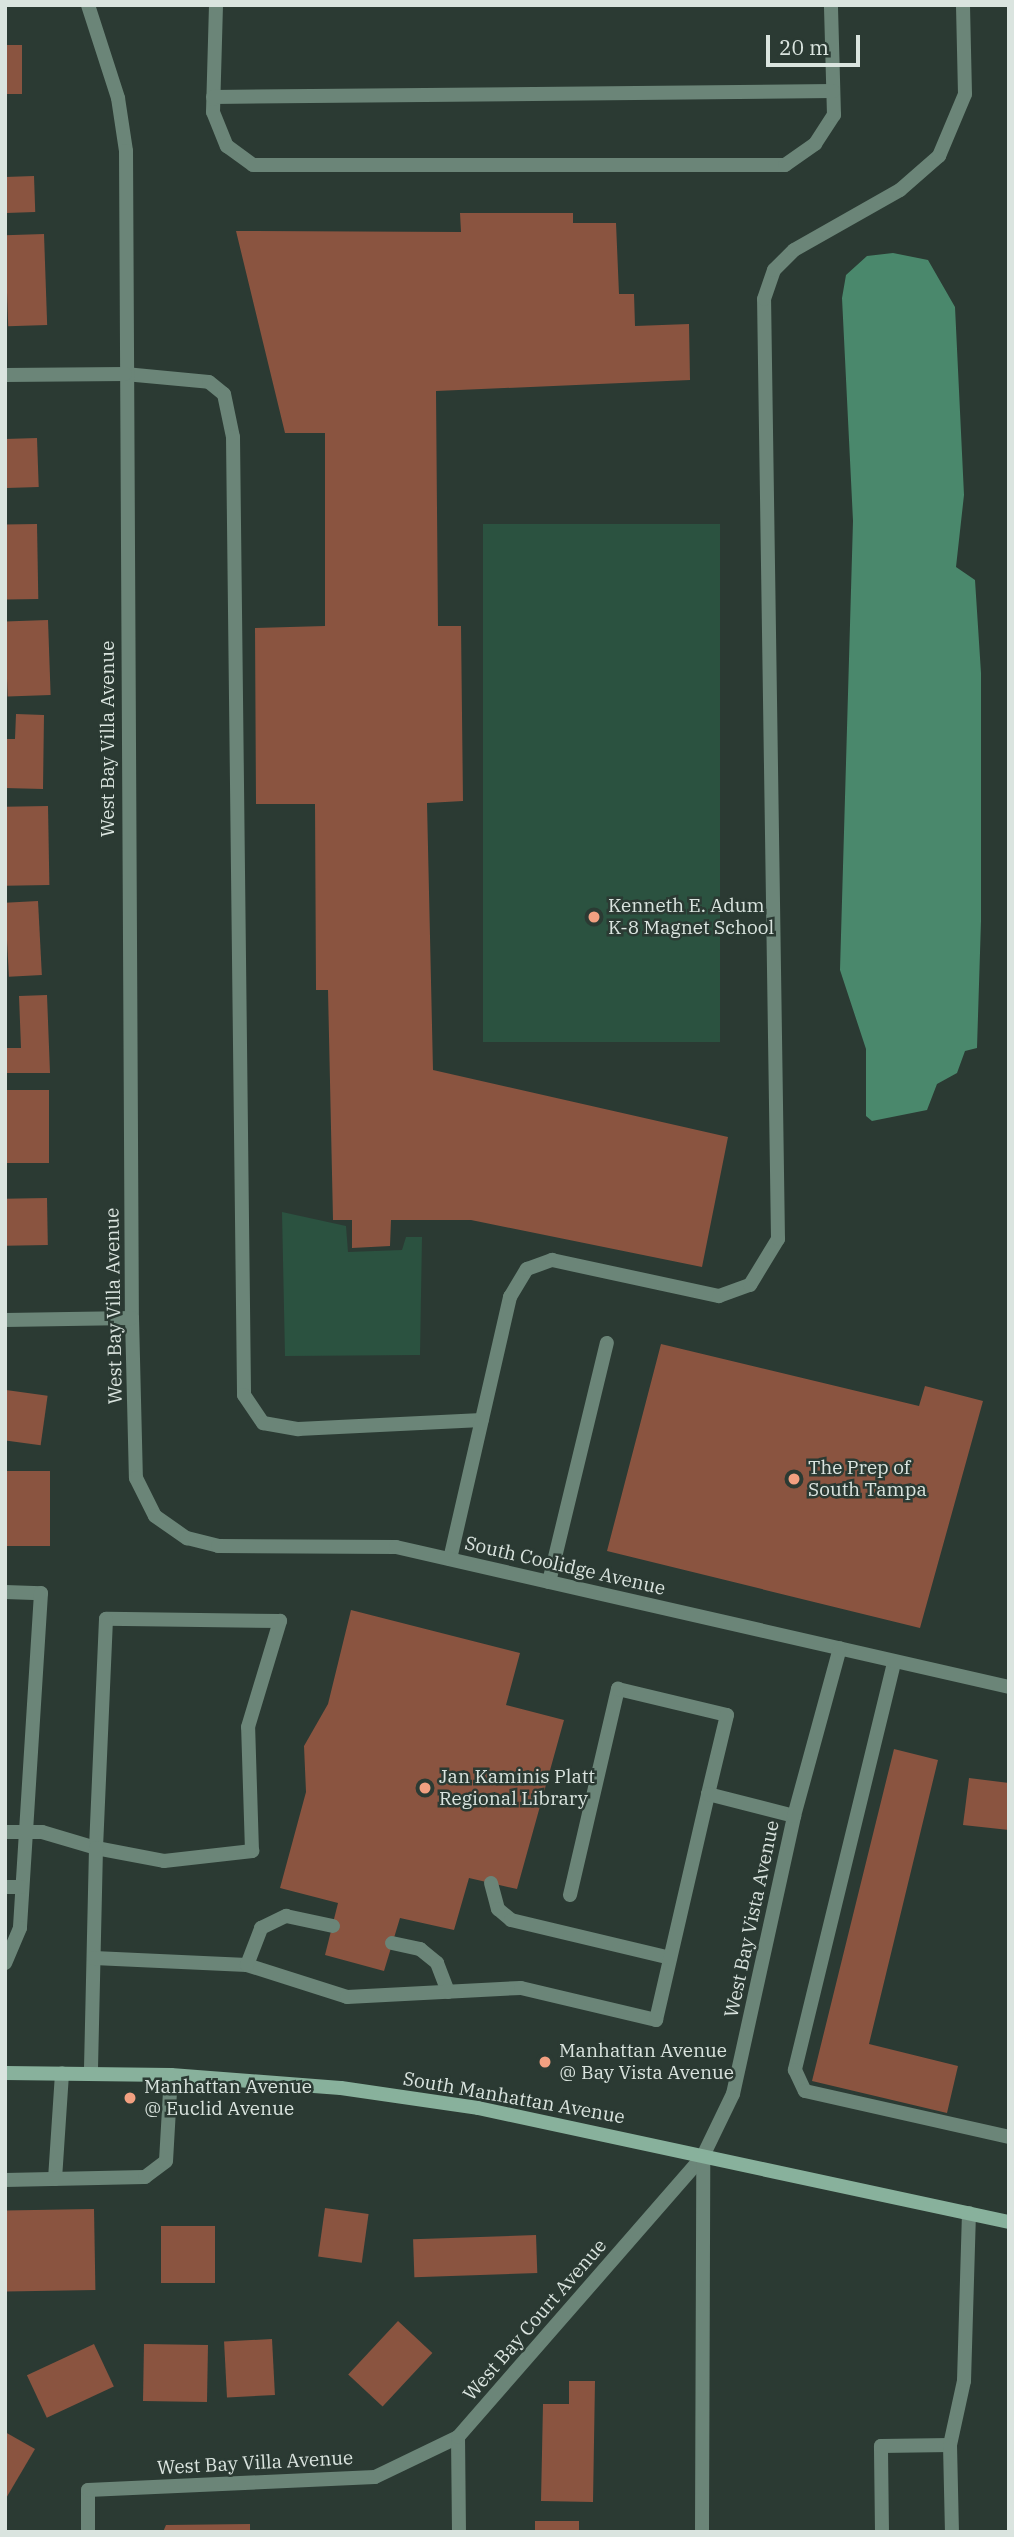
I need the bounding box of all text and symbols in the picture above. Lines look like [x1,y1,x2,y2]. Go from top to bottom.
scale bar [769,21,864,65]
text: 20 m [779,33,829,61]
street label: West Bay Villa Avenue [97,641,119,837]
place label: Kenneth E. Adum K-8 Magnet School [608,895,774,939]
marker: Kenneth E. Adum K-8 Magnet School [586,909,602,925]
street label: West Bay Villa Avenue [101,1208,127,1404]
place label: The Prep of South Tampa [808,1457,927,1501]
marker: The Prep of South Tampa [786,1471,802,1487]
street label: South Coolidge Avenue [462,1532,668,1600]
place label: Jan Kaminis Platt Regional Library [439,1766,595,1810]
marker: Jan Kaminis Platt Regional Library [417,1780,433,1796]
street label: West Bay Vista Avenue [720,1818,784,2020]
place label: Manhattan Avenue @ Bay Vista Avenue [559,2040,734,2084]
marker: Manhattan Avenue @ Bay Vista Avenue [537,2054,553,2070]
street label: South Manhattan Avenue [401,2067,627,2129]
place label: Manhattan Avenue @ Euclid Avenue [144,2076,312,2120]
marker: Manhattan Avenue @ Euclid Avenue [122,2090,138,2106]
street label: West Bay Court Avenue [459,2235,611,2405]
street label: West Bay Villa Avenue [156,2446,354,2480]

